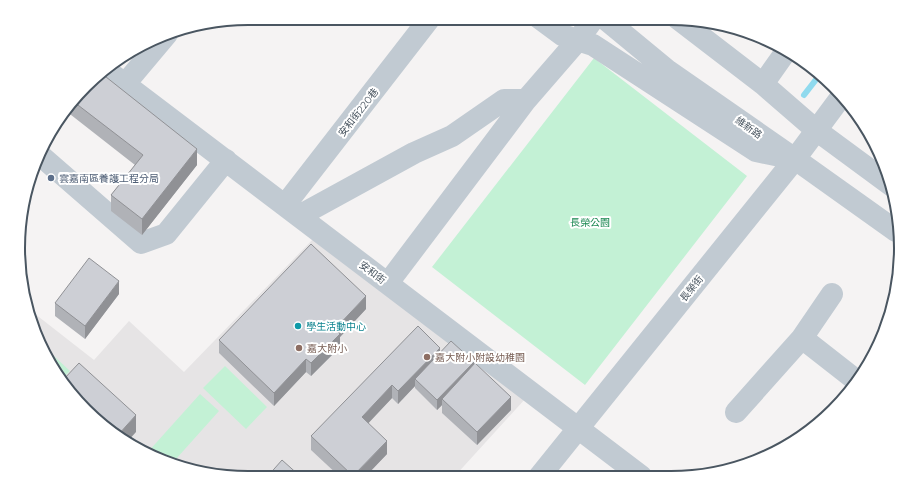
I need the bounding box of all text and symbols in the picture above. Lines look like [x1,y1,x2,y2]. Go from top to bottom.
street label: 安和街220巷 [335,85,381,139]
street label: 維新路 [733,113,765,141]
place label: 雲嘉南區養護工程分局 [59,172,159,185]
marker: 雲嘉南區養護工程分局 [46,173,56,183]
park label: 長榮公園 [570,216,610,229]
street label: 安和街 [357,258,389,287]
street label: 長榮街 [677,273,706,304]
place label: 學生活動中心 [306,320,366,333]
marker: 學生活動中心 [293,321,303,331]
place label: 嘉大附小 [307,342,347,355]
marker: 嘉大附小 [294,343,304,353]
place label: 嘉大附小附設幼稚園 [435,351,525,364]
marker: 嘉大附小附設幼稚園 [422,352,432,362]

